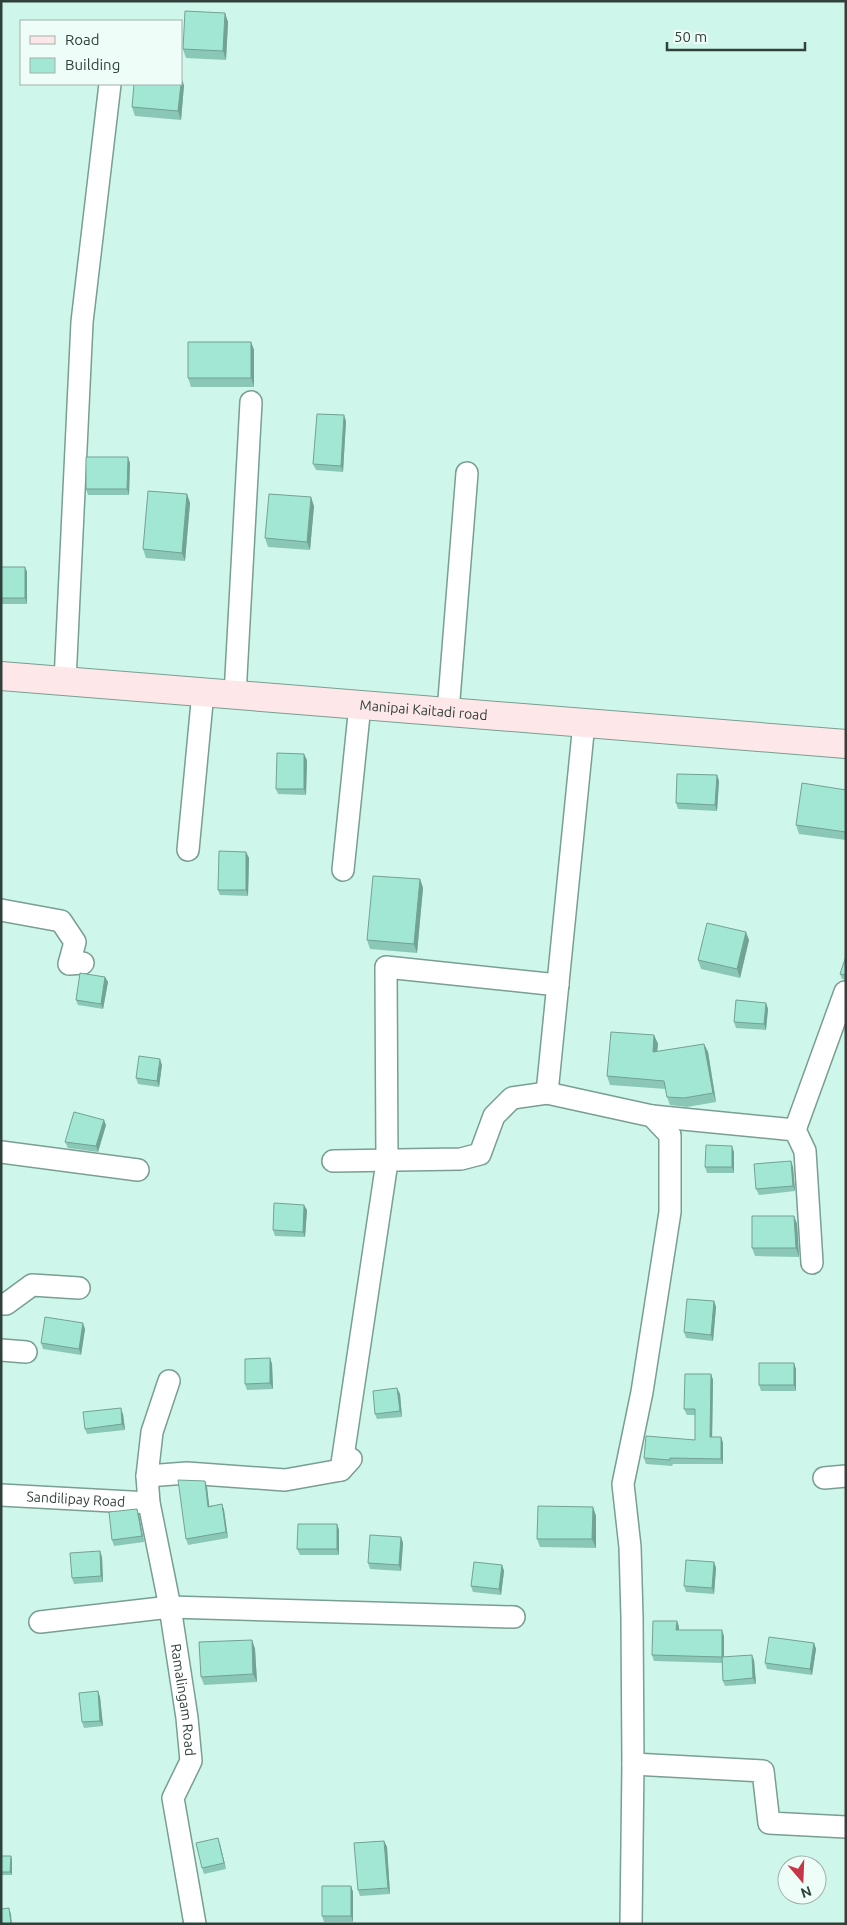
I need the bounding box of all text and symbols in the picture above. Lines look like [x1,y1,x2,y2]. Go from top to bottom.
legend [20,20,182,85]
scale bar [667,20,804,52]
text: 50 m [674,28,707,45]
text: Road [65,31,100,48]
text: Building [65,56,120,73]
street label: Manipai Kaitadi road [359,697,488,723]
street label: Sandilipay Road [26,1488,126,1510]
street label: Ramalingam Road [168,1643,198,1757]
north arrow [777,1855,827,1905]
text: N [799,1883,814,1902]

